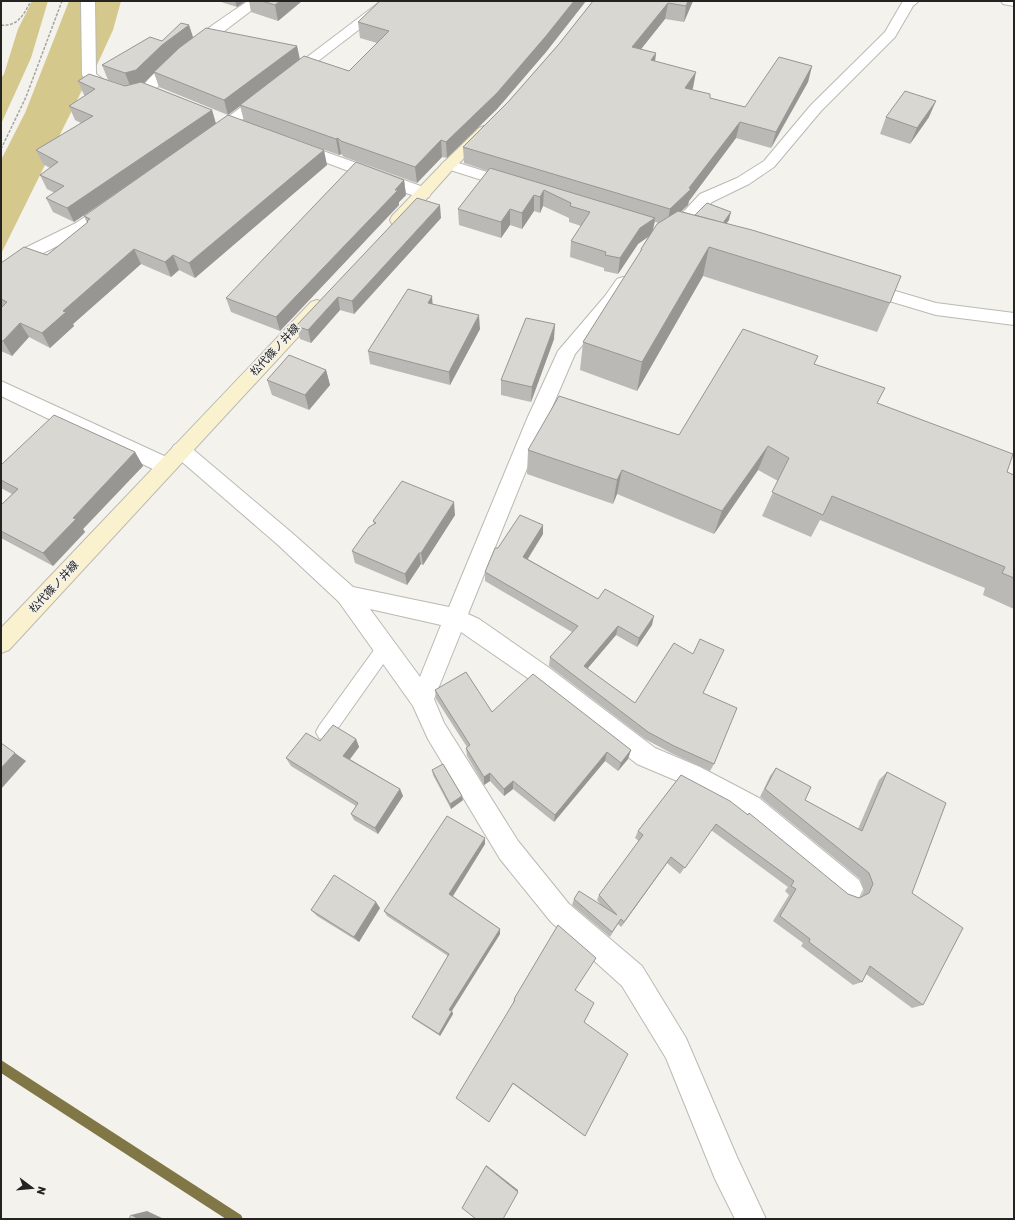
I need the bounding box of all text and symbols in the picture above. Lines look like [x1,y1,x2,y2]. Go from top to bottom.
street label: 松代篠ノ井線 [248,321,302,379]
street label: 松代篠ノ井線 [27,558,81,616]
north arrow [12,1168,52,1208]
text: N [34,1185,48,1196]

